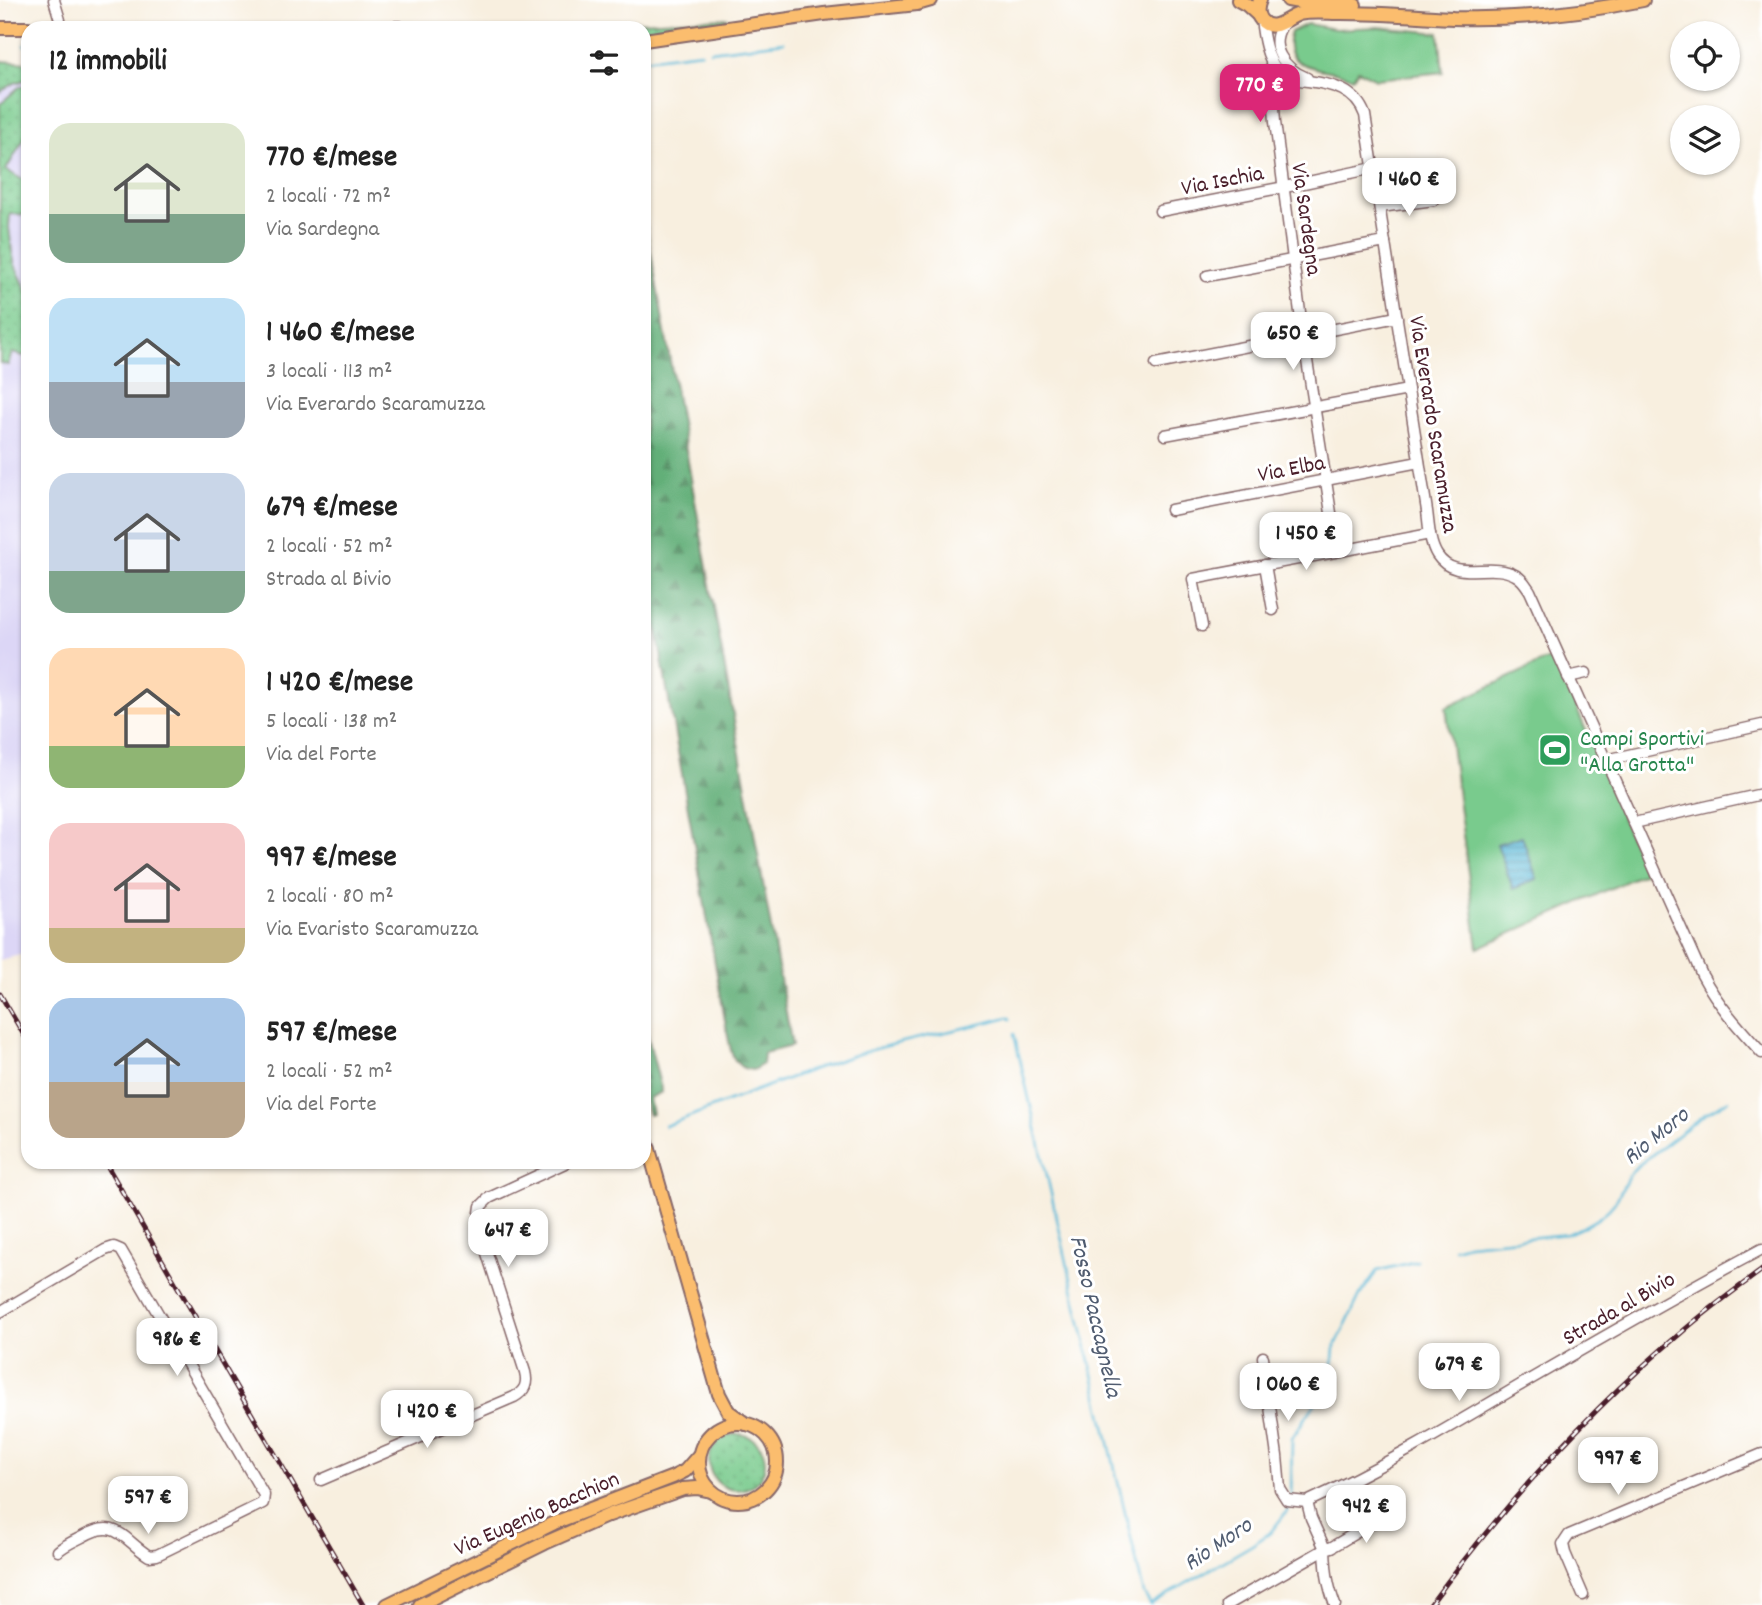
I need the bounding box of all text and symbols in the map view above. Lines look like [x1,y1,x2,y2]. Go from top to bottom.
map controls [1670,21,1740,175]
button: locate [1670,21,1740,91]
text: 12 immobili [49,42,167,85]
icon: filters [585,44,623,82]
pin: 770 € [1211,64,1309,124]
text: 770 € [1236,70,1284,103]
button: layers [1670,105,1740,175]
text: 770 €/mese [266,138,397,181]
icon: home [105,151,189,235]
street label: Via Ischia [1179,158,1268,207]
pin: 1 460 € [1344,158,1474,218]
street label: Via Sardegna [1280,161,1329,279]
text: 1 460 € [1378,164,1440,197]
text: 2 locali · 72 m² [266,181,391,214]
text: Via Sardegna [266,214,379,247]
pin: 650 € [1244,312,1342,372]
text: 1 460 €/mese [266,313,415,356]
street label: Via Everardo Scaramuzza [1398,314,1465,537]
text: 650 € [1267,318,1319,351]
icon: home [105,326,189,410]
text: 3 locali · 113 m² [266,356,392,389]
text: Via Everardo Scaramuzza [266,389,485,422]
street label: Via Elba [1255,448,1329,493]
text: 679 €/mese [266,488,398,531]
icon: home [105,501,189,585]
pin: 1 450 € [1241,512,1371,572]
text: 1 450 € [1275,518,1337,551]
text: 2 locali · 52 m² [266,531,393,564]
text: Strada al Bivio [266,564,391,597]
text: 1 420 €/mese [266,663,413,706]
icon: home [105,676,189,760]
text: 5 locali · 138 m² [266,706,397,739]
place label: Campi Sportivi "Alla Grotta" [1580,724,1704,783]
sports icon: Campi Sportivi "Alla Grotta" [1536,731,1574,769]
text: Via del Forte [266,739,377,772]
text: 997 €/mese [266,838,397,881]
icon: home [105,851,189,935]
text: 2 locali · 80 m² [266,881,394,914]
text: Via Evaristo Scaramuzza [266,914,478,947]
text: 597 €/mese [266,1013,397,1056]
icon: home [105,1026,189,1110]
text: 2 locali · 52 m² [266,1056,393,1089]
text: Via del Forte [266,1089,377,1122]
water label: Rio Moro [1616,1099,1698,1175]
pin: 647 € [459,1210,557,1269]
text: 647 € [484,1215,532,1248]
water label: Fosso Paccagnella [1059,1232,1130,1403]
street label: Strada al Bivio [1557,1264,1682,1356]
pin: 986 € [128,1318,226,1378]
text: 986 € [152,1324,202,1357]
pin: 679 € [1410,1344,1508,1403]
text: 679 € [1435,1349,1483,1382]
pin: 1 060 € [1223,1364,1353,1423]
text: 1 060 € [1256,1369,1320,1402]
pin: 1 420 € [362,1390,492,1450]
text: 1 420 € [397,1396,457,1429]
pin: 997 € [1569,1438,1667,1497]
text: 997 € [1594,1443,1642,1476]
street label: Via Eugenio Bacchion [449,1464,625,1566]
pin: 597 € [99,1476,197,1536]
text: 597 € [124,1482,172,1515]
pin: 942 € [1317,1486,1415,1545]
text: 942 € [1342,1491,1390,1524]
water label: Rio Moro [1177,1509,1261,1581]

